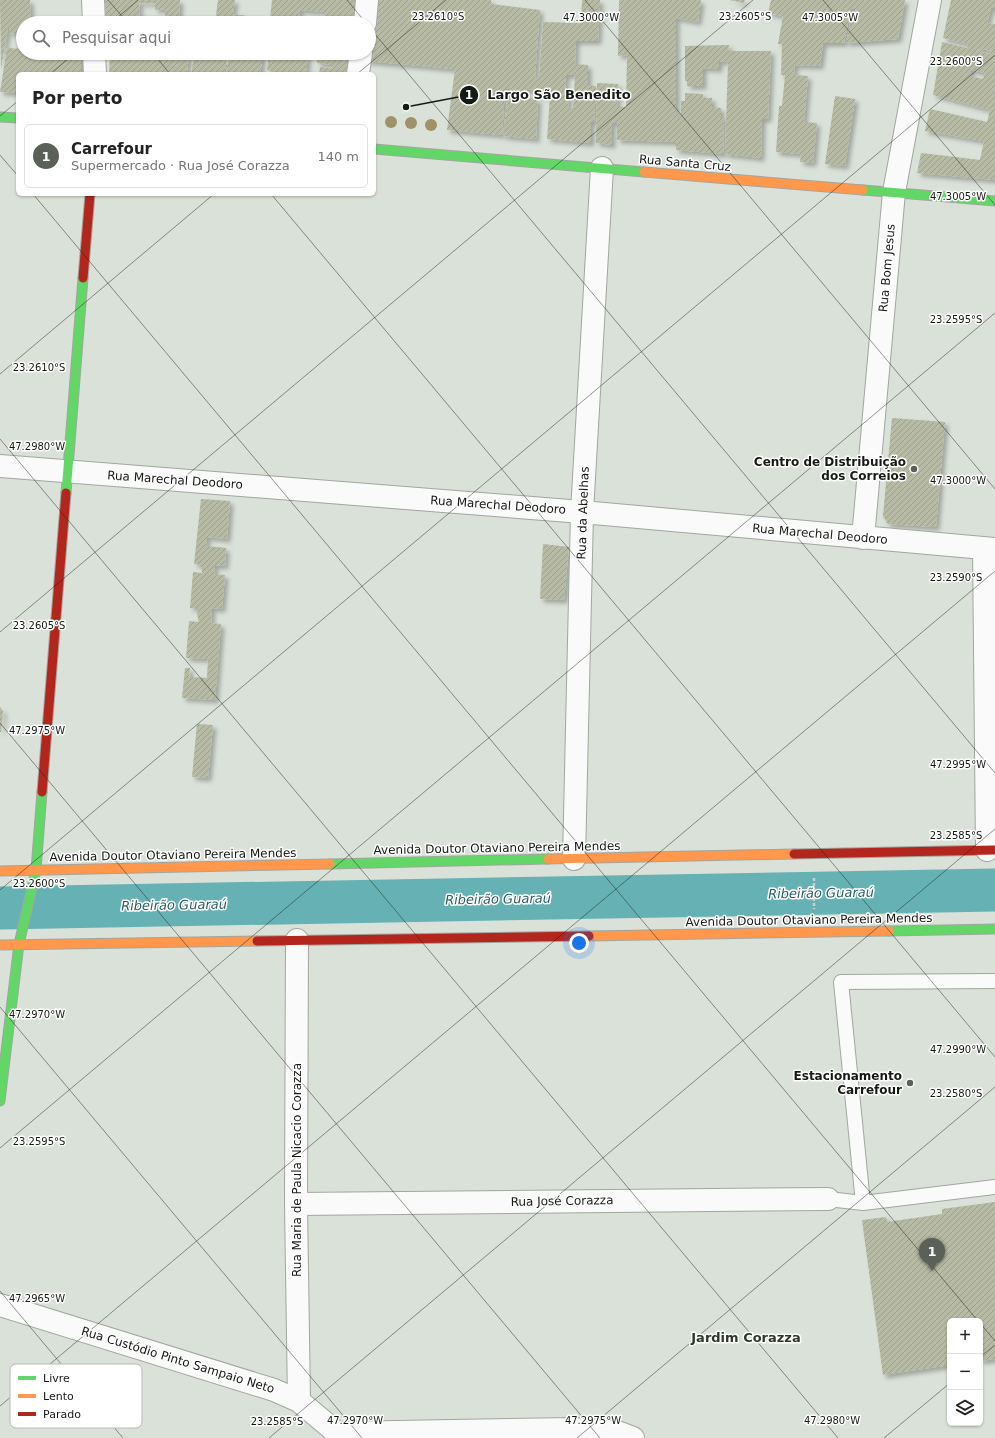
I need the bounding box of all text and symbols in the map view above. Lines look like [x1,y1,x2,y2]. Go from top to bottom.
text: 23.2610°S [412,11,464,22]
text: 23.2605°S [719,11,771,22]
text: 47.3000°W [563,12,619,23]
text: 47.3005°W [802,12,858,23]
search box [16,16,376,60]
icon: search [30,27,52,49]
text: Pesquisar aqui [62,29,171,47]
text: 23.2600°S [930,56,982,67]
callout: Largo São Benedito [459,82,639,107]
text: Largo São Benedito [487,87,631,102]
text: Por perto [32,88,122,108]
text: 1 [465,88,473,102]
text: Carrefour [71,140,152,158]
text: 1 [41,149,51,164]
text: 140 m [317,149,359,164]
street label: Rua Santa Cruz [638,152,732,174]
text: Supermercado · Rua José Corazza [71,158,290,173]
text: 47.3005°W [930,191,986,202]
street label: Rua Bom Jesus [876,223,898,313]
text: 23.2595°S [930,314,982,325]
text: 23.2610°S [13,362,65,373]
text: 47.2980°W [9,441,65,452]
place label: Centro de Distribuição dos Correios [754,455,906,483]
marker: Centro de Distribuição dos Correios [909,464,919,474]
street label: Rua da Abelhas [574,466,592,560]
street label: Rua Marechal Deodoro [107,468,243,492]
text: 47.3000°W [930,475,986,486]
street label: Rua Marechal Deodoro [430,493,566,517]
street label: Rua Marechal Deodoro [752,521,888,547]
text: 23.2590°S [930,572,982,583]
text: 23.2605°S [13,620,65,631]
text: 47.2975°W [9,725,65,736]
text: 47.2995°W [930,759,986,770]
text: 23.2585°S [930,830,982,841]
street label: Avenida Doutor Otaviano Pereira Mendes [373,839,621,857]
street label: Avenida Doutor Otaviano Pereira Mendes [49,846,297,864]
text: 23.2600°S [13,878,65,889]
water label: Ribeirão Guaraú [768,885,874,901]
water label: Ribeirão Guaraú [445,891,551,907]
water label: Ribeirão Guaraú [121,897,227,913]
street label: Avenida Doutor Otaviano Pereira Mendes [685,911,933,929]
your location [569,933,589,953]
text: 47.2970°W [9,1009,65,1020]
text: 47.2990°W [930,1044,986,1055]
street label: Rua Maria de Paula Nicacio Corazza [290,1063,304,1277]
place label: Estacionamento Carrefour [794,1069,902,1097]
marker: Estacionamento Carrefour [905,1078,915,1088]
text: 23.2580°S [930,1088,982,1099]
text: 23.2595°S [13,1136,65,1147]
street label: Rua José Corazza [510,1193,614,1209]
pin: 1 [919,1238,945,1271]
text: 47.2965°W [9,1293,65,1304]
map controls [947,1318,983,1426]
button: + [947,1318,983,1354]
street label: Rua Custódio Pinto Sampaio Neto [80,1324,276,1396]
district label: Jardim Corazza [690,1330,801,1345]
button: − [947,1354,983,1390]
legend [10,1364,142,1428]
text: Livre [43,1372,70,1385]
text: Lento [43,1390,74,1403]
button: layers [947,1390,983,1426]
text: Parado [43,1408,81,1421]
text: 47.2970°W [327,1415,383,1426]
text: 47.2975°W [565,1415,621,1426]
text: 47.2980°W [804,1415,860,1426]
text: 23.2585°S [251,1416,303,1427]

